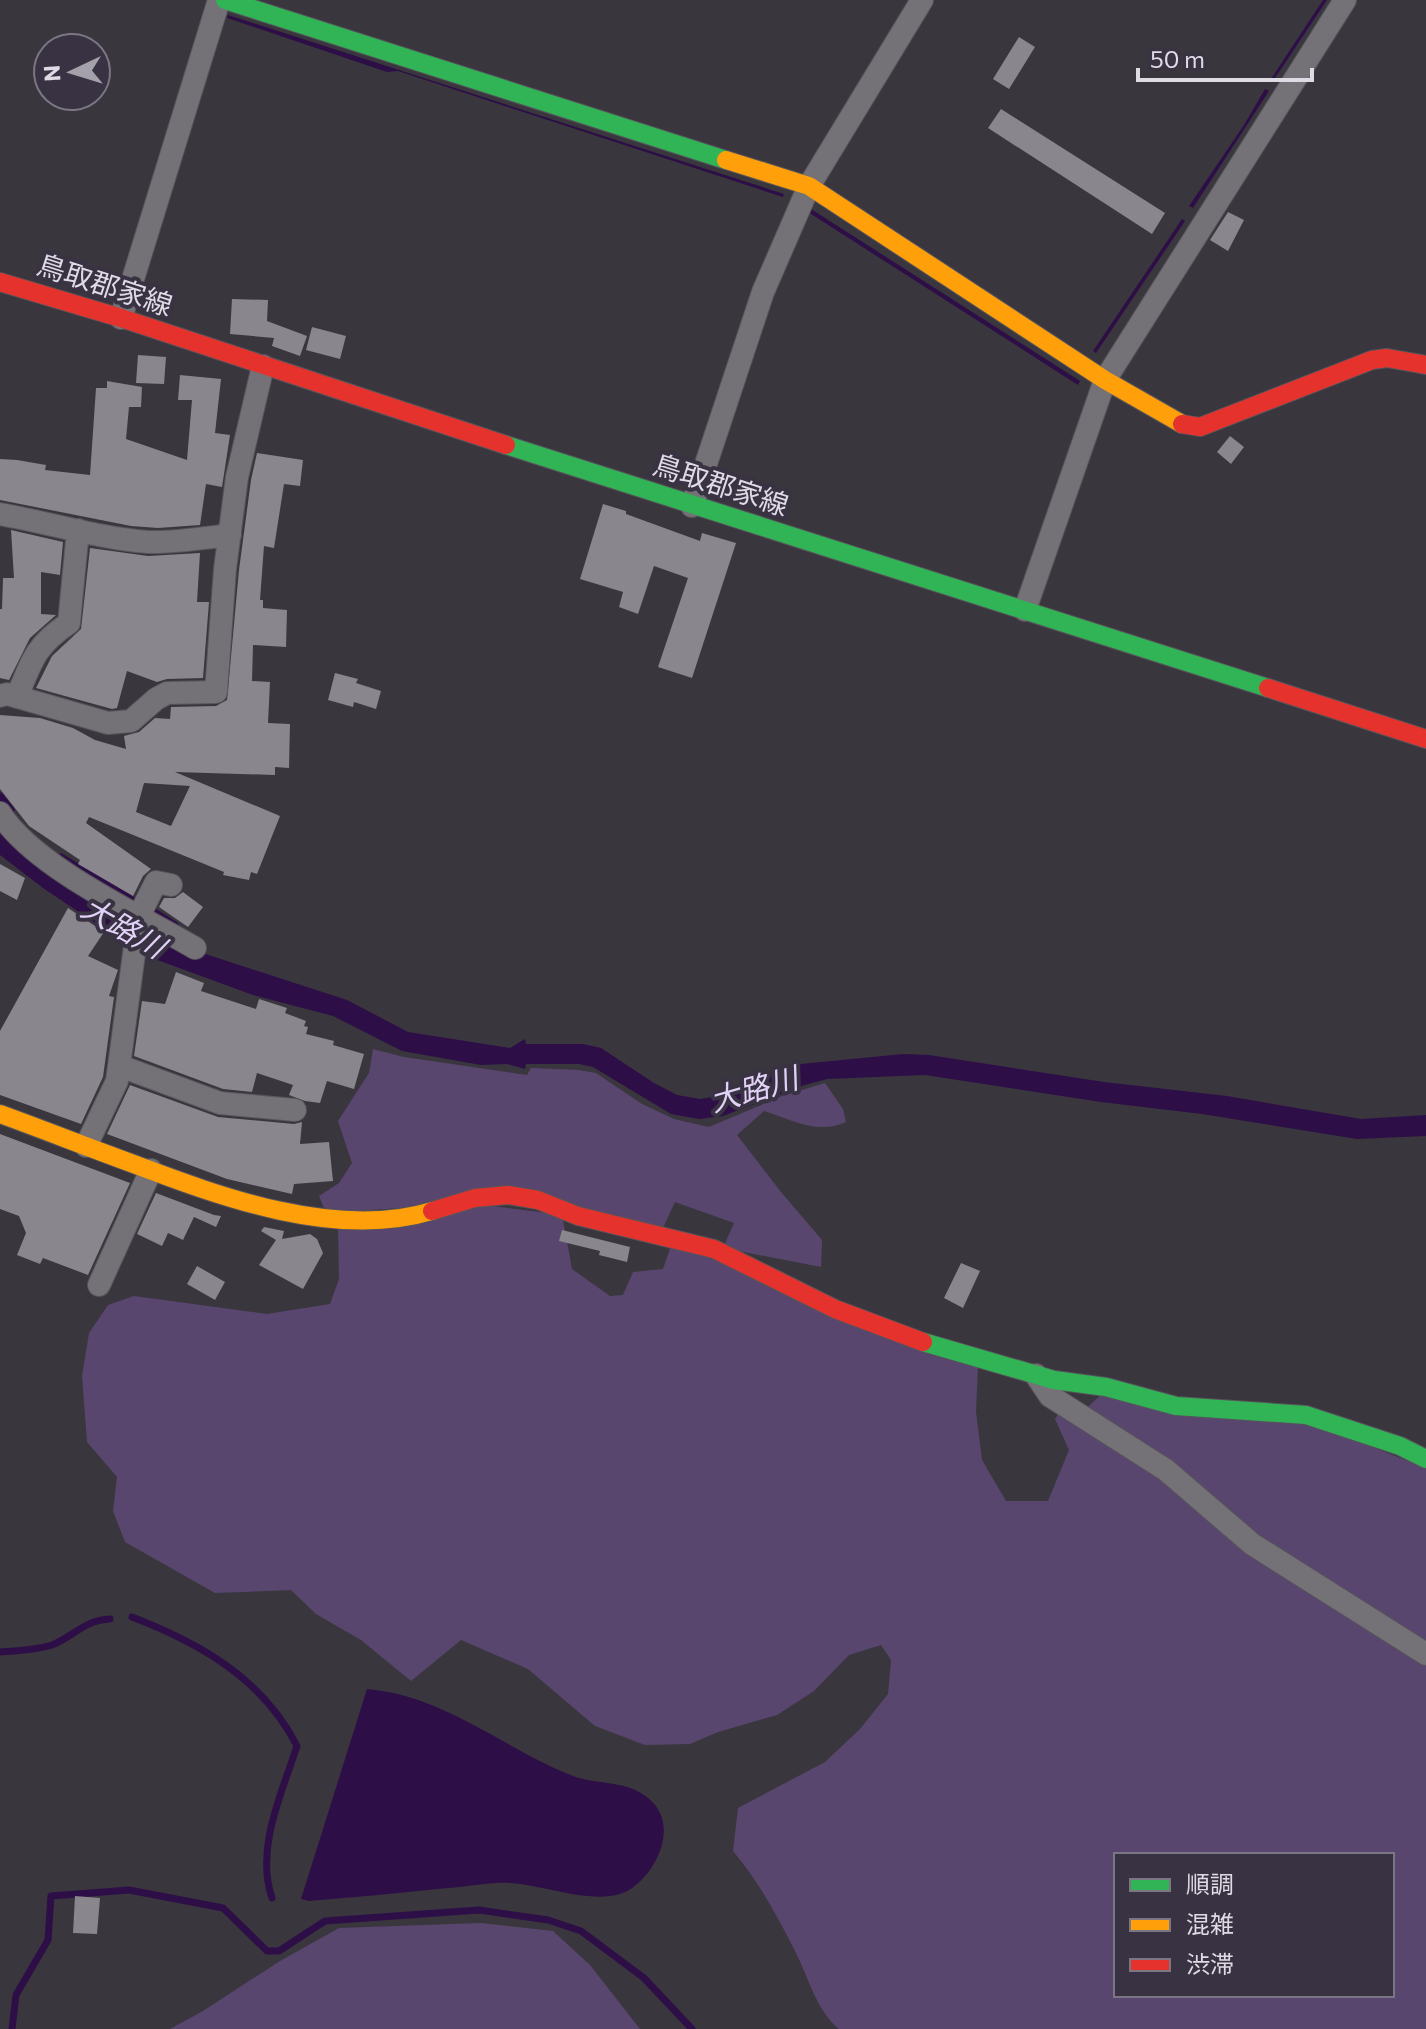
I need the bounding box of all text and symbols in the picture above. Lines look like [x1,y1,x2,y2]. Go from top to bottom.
north arrow [32,32,112,112]
scale bar [1138,32,1312,82]
text: 50 m [1150,44,1205,73]
text: N [38,64,66,83]
street label: 鳥取郡家線 [33,246,177,322]
street label: 鳥取郡家線 [649,446,793,522]
water label: 大路川 [76,887,175,966]
water label: 大路川 [705,1057,805,1118]
legend [1114,1853,1394,1997]
text: 順調 [1186,1869,1234,1898]
text: 混雑 [1186,1909,1234,1938]
text: 渋滞 [1186,1949,1234,1978]

